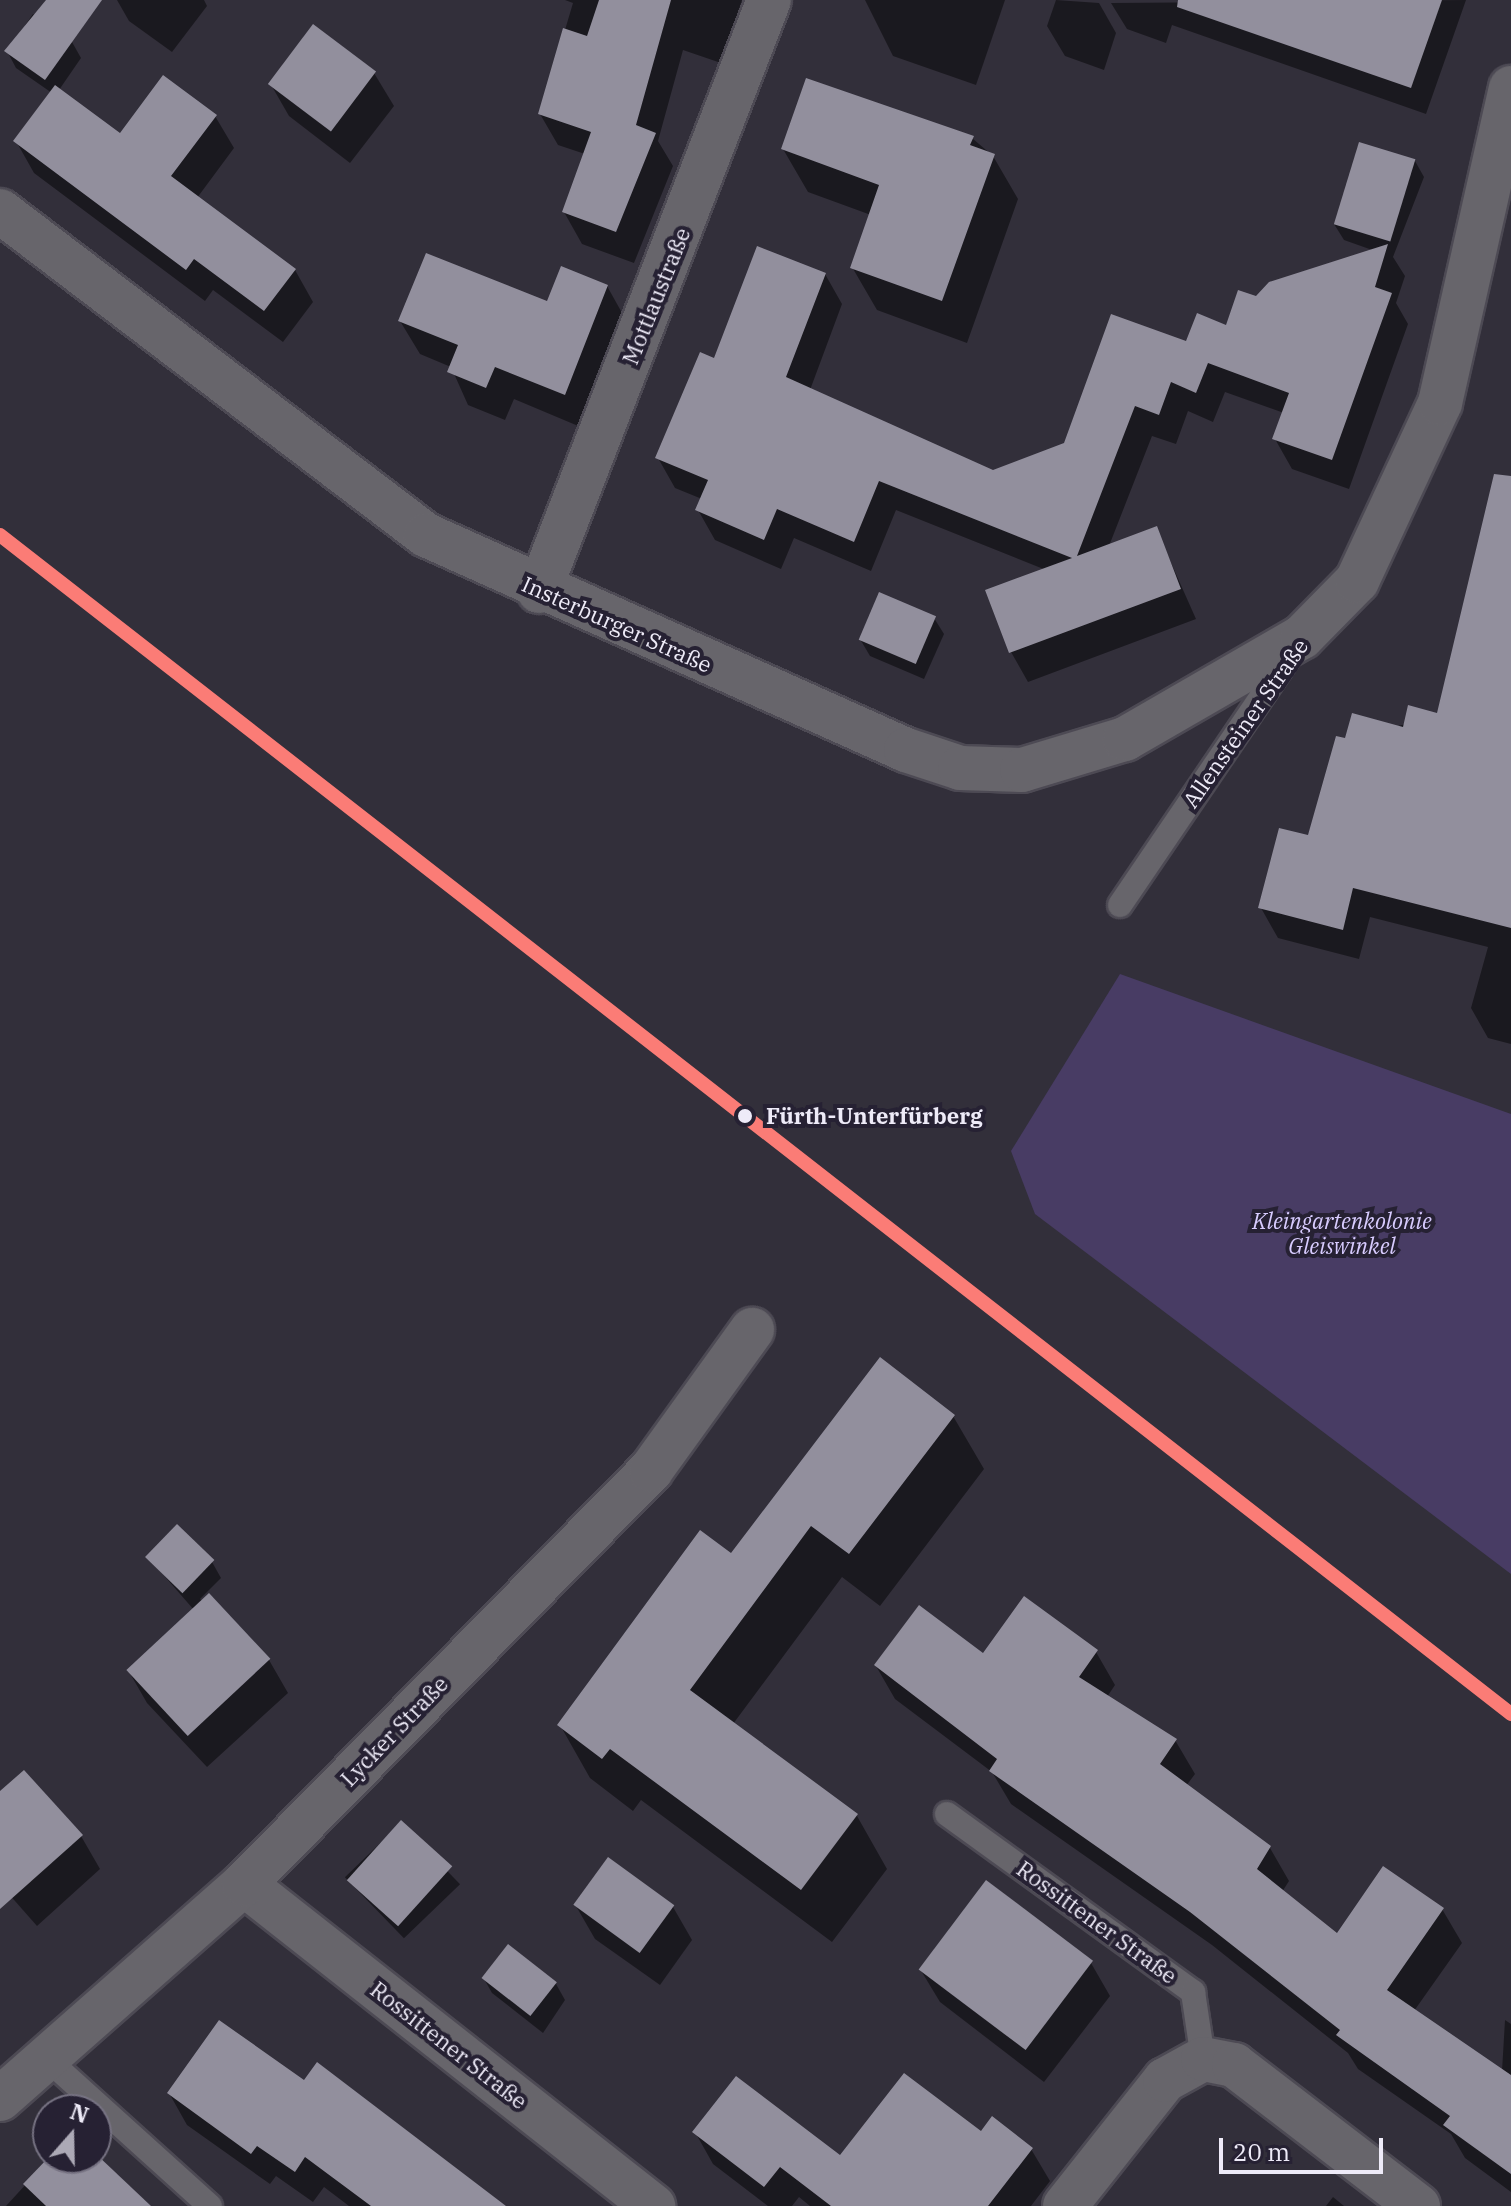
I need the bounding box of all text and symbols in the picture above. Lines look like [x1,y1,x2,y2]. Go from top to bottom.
street label: Mottlaustraße [617,224,695,368]
street label: Insterburger Straße [518,570,716,678]
street label: Allensteiner Straße [1177,633,1313,813]
marker: Fürth-Unterfürberg [731,1102,759,1130]
place label: Fürth-Unterfürberg [766,1103,983,1129]
park label: Kleingartenkolonie Gleiswinkel [1252,1207,1432,1258]
street label: Lycker Straße [335,1670,453,1792]
street label: Rossittener Straße [1012,1855,1182,1989]
street label: Rossittener Straße [366,1976,532,2114]
north arrow [32,2094,112,2174]
text: N [67,2096,93,2129]
scale bar [1223,2122,1387,2172]
text: 20 m [1233,2136,1290,2168]

